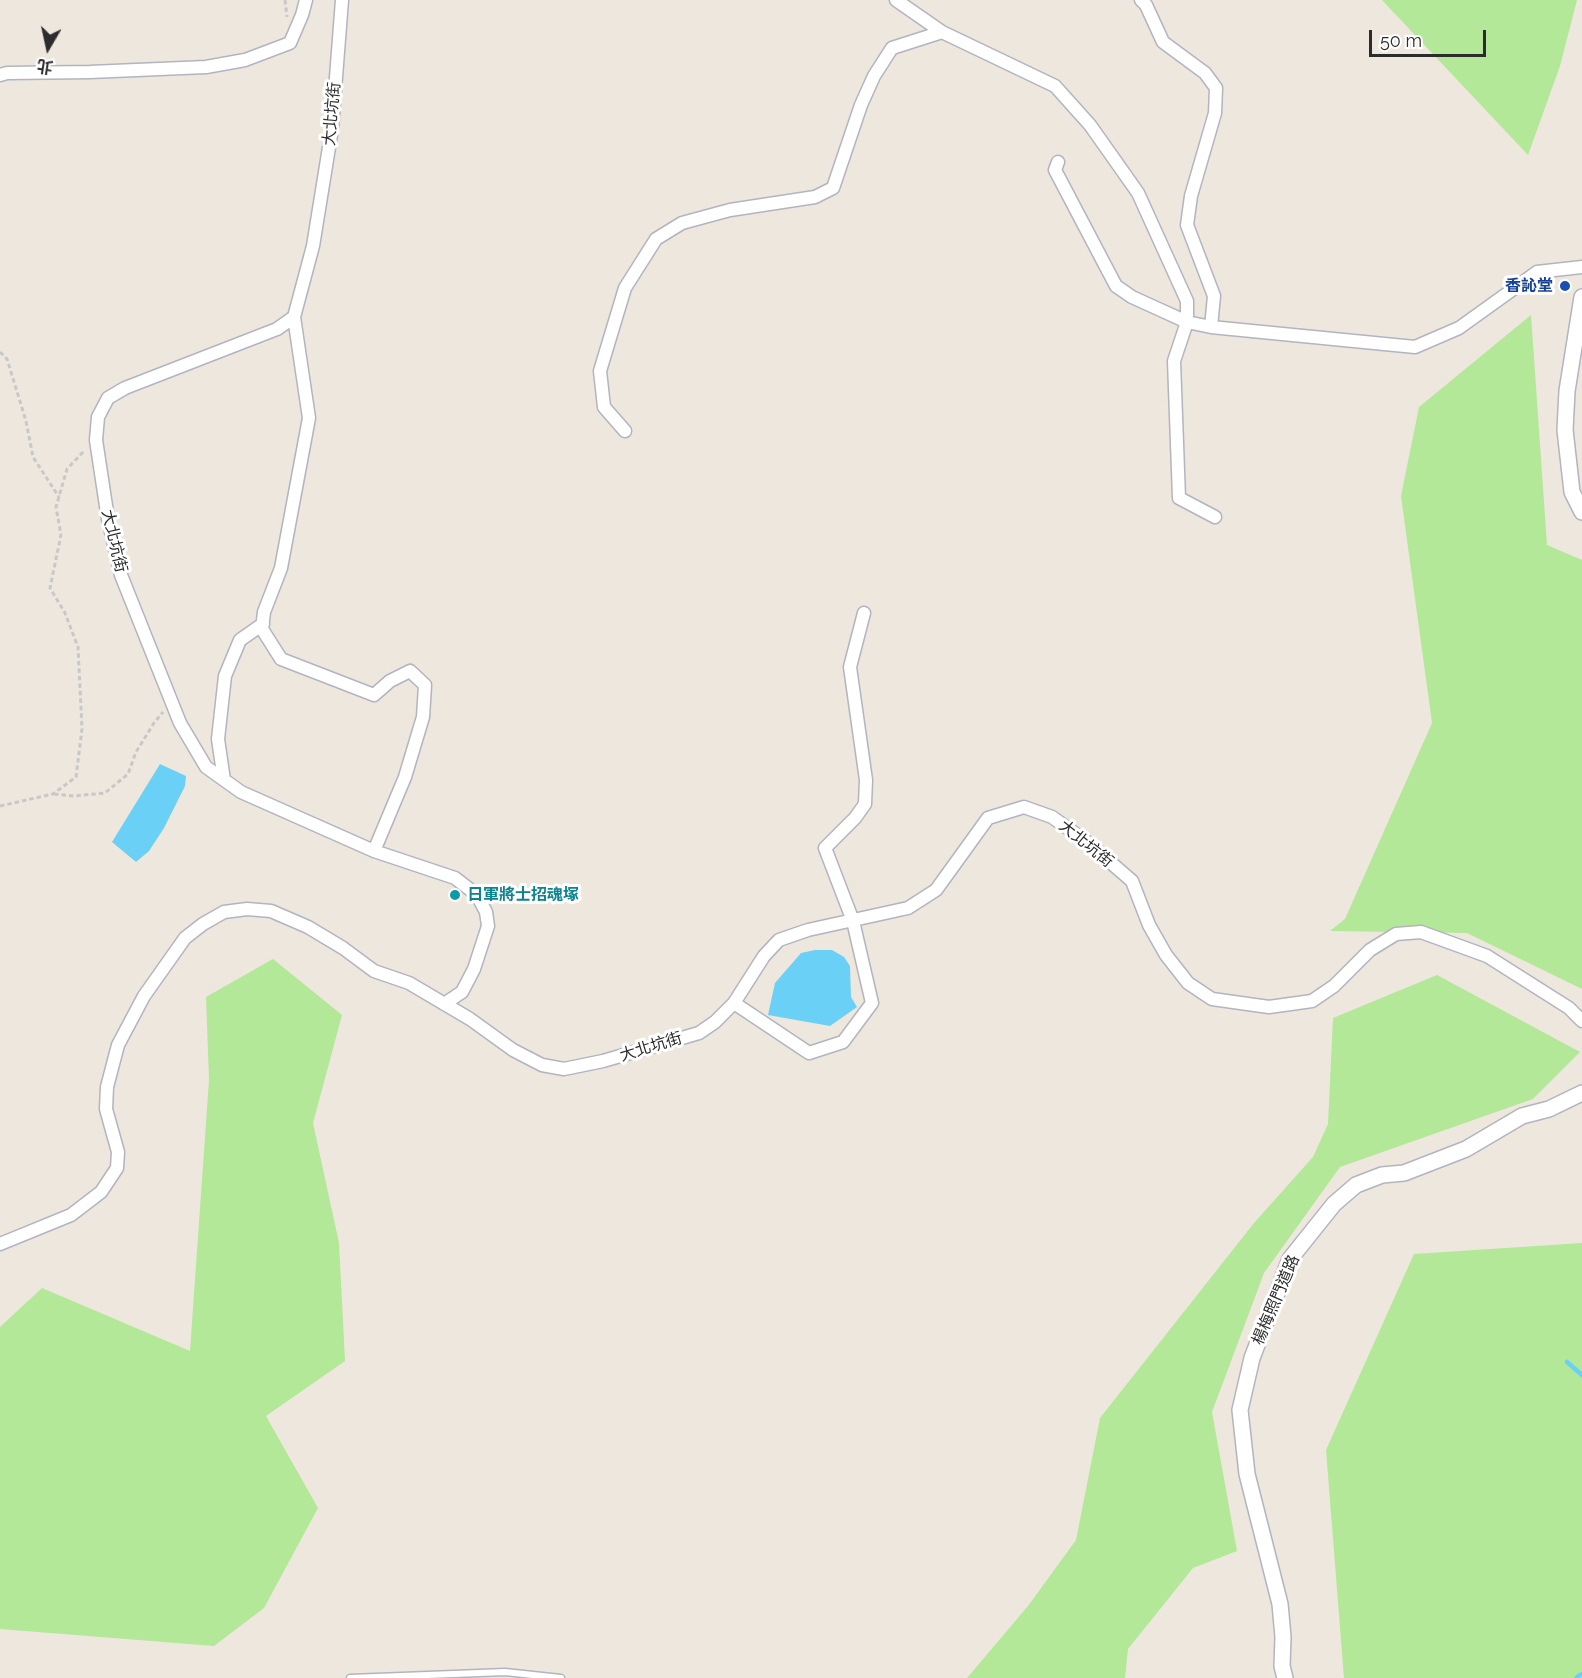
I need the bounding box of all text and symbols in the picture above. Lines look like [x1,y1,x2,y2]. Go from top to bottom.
north arrow [18,18,78,78]
scale bar [1372,18,1489,56]
text: 50 m [1380,30,1422,51]
text: 北 [36,56,55,77]
street label: 大北坑街 [320,81,344,147]
place label: 香訫堂 [1505,276,1553,296]
marker: 香訫堂 [1558,279,1572,293]
street label: 大北坑街 [97,508,131,574]
street label: 大北坑街 [1055,816,1117,872]
place label: 日軍將士招魂塚 [467,885,579,905]
marker: 日軍將士招魂塚 [448,888,462,902]
street label: 大北坑街 [618,1028,684,1066]
street label: 楊梅照門道路 [1248,1252,1304,1348]

